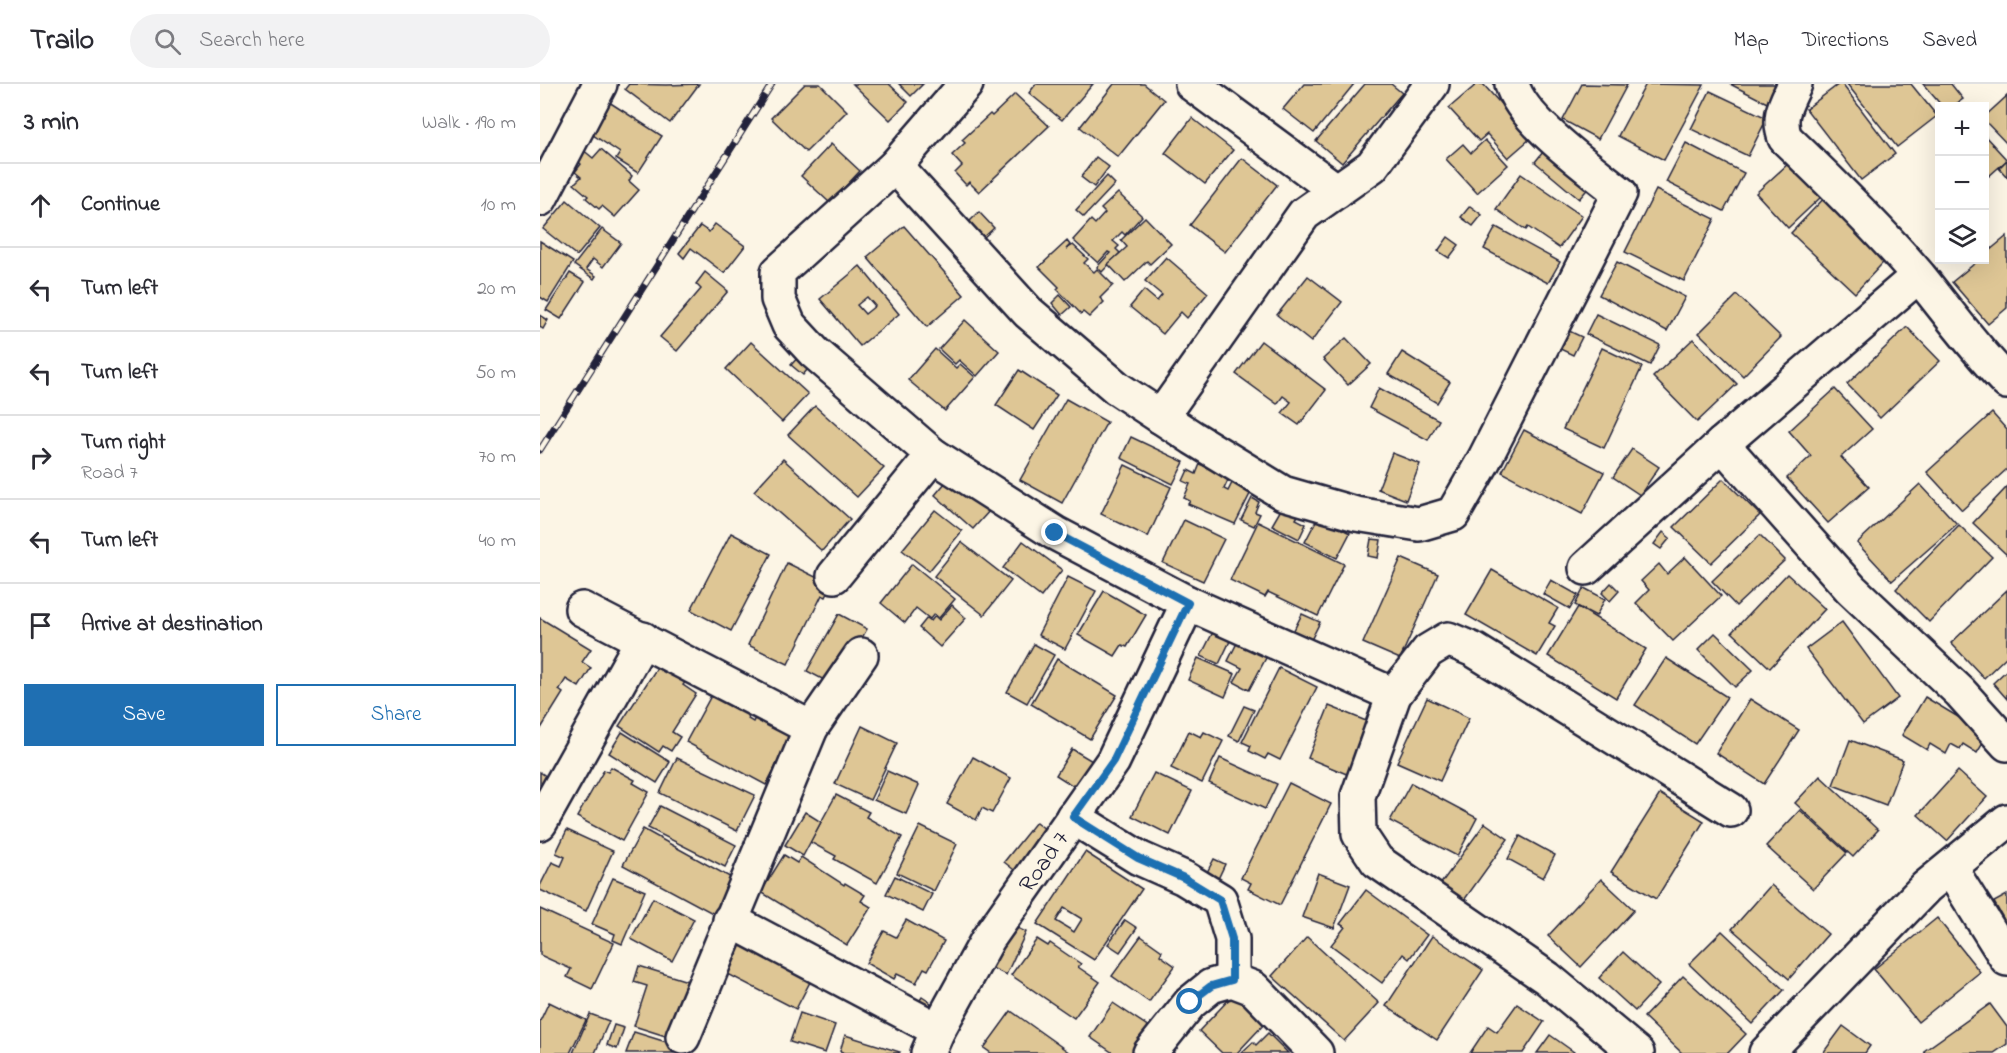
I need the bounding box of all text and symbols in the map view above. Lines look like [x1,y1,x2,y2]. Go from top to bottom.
search box [130,14,550,68]
text: Trailo [30,21,94,62]
icon: search [151,25,184,58]
text: Search here [199,25,305,57]
text: Map [1733,26,1769,56]
text: Directions [1802,26,1889,56]
text: Saved [1922,26,1977,56]
map controls [1935,102,1989,264]
button: + [1935,102,1989,156]
text: 3 min [24,104,79,142]
text: Walk · 190 m [422,109,516,138]
button: − [1935,156,1989,210]
icon: ahead [24,189,57,222]
text: Continue [81,189,160,221]
text: 10 m [480,191,516,220]
button: layers [1935,210,1989,264]
icon: left [24,273,57,306]
text: Turn left [81,273,158,305]
text: 20 m [477,275,516,304]
icon: left [24,357,57,390]
text: Turn left [81,357,158,389]
text: 50 m [475,359,516,388]
text: Turn right [81,427,166,459]
icon: right [24,441,57,474]
text: 70 m [479,443,516,472]
text: Road 7 [81,459,138,488]
route end [1041,519,1067,545]
icon: left [24,525,57,558]
text: Turn left [81,525,158,557]
text: 40 m [479,527,516,556]
icon: arrive [24,609,57,642]
text: Arrive at destination [81,609,263,641]
button: Save [24,684,264,746]
button: Share [276,684,516,746]
street label: Road 7 [1011,824,1079,900]
route start [1176,988,1202,1014]

